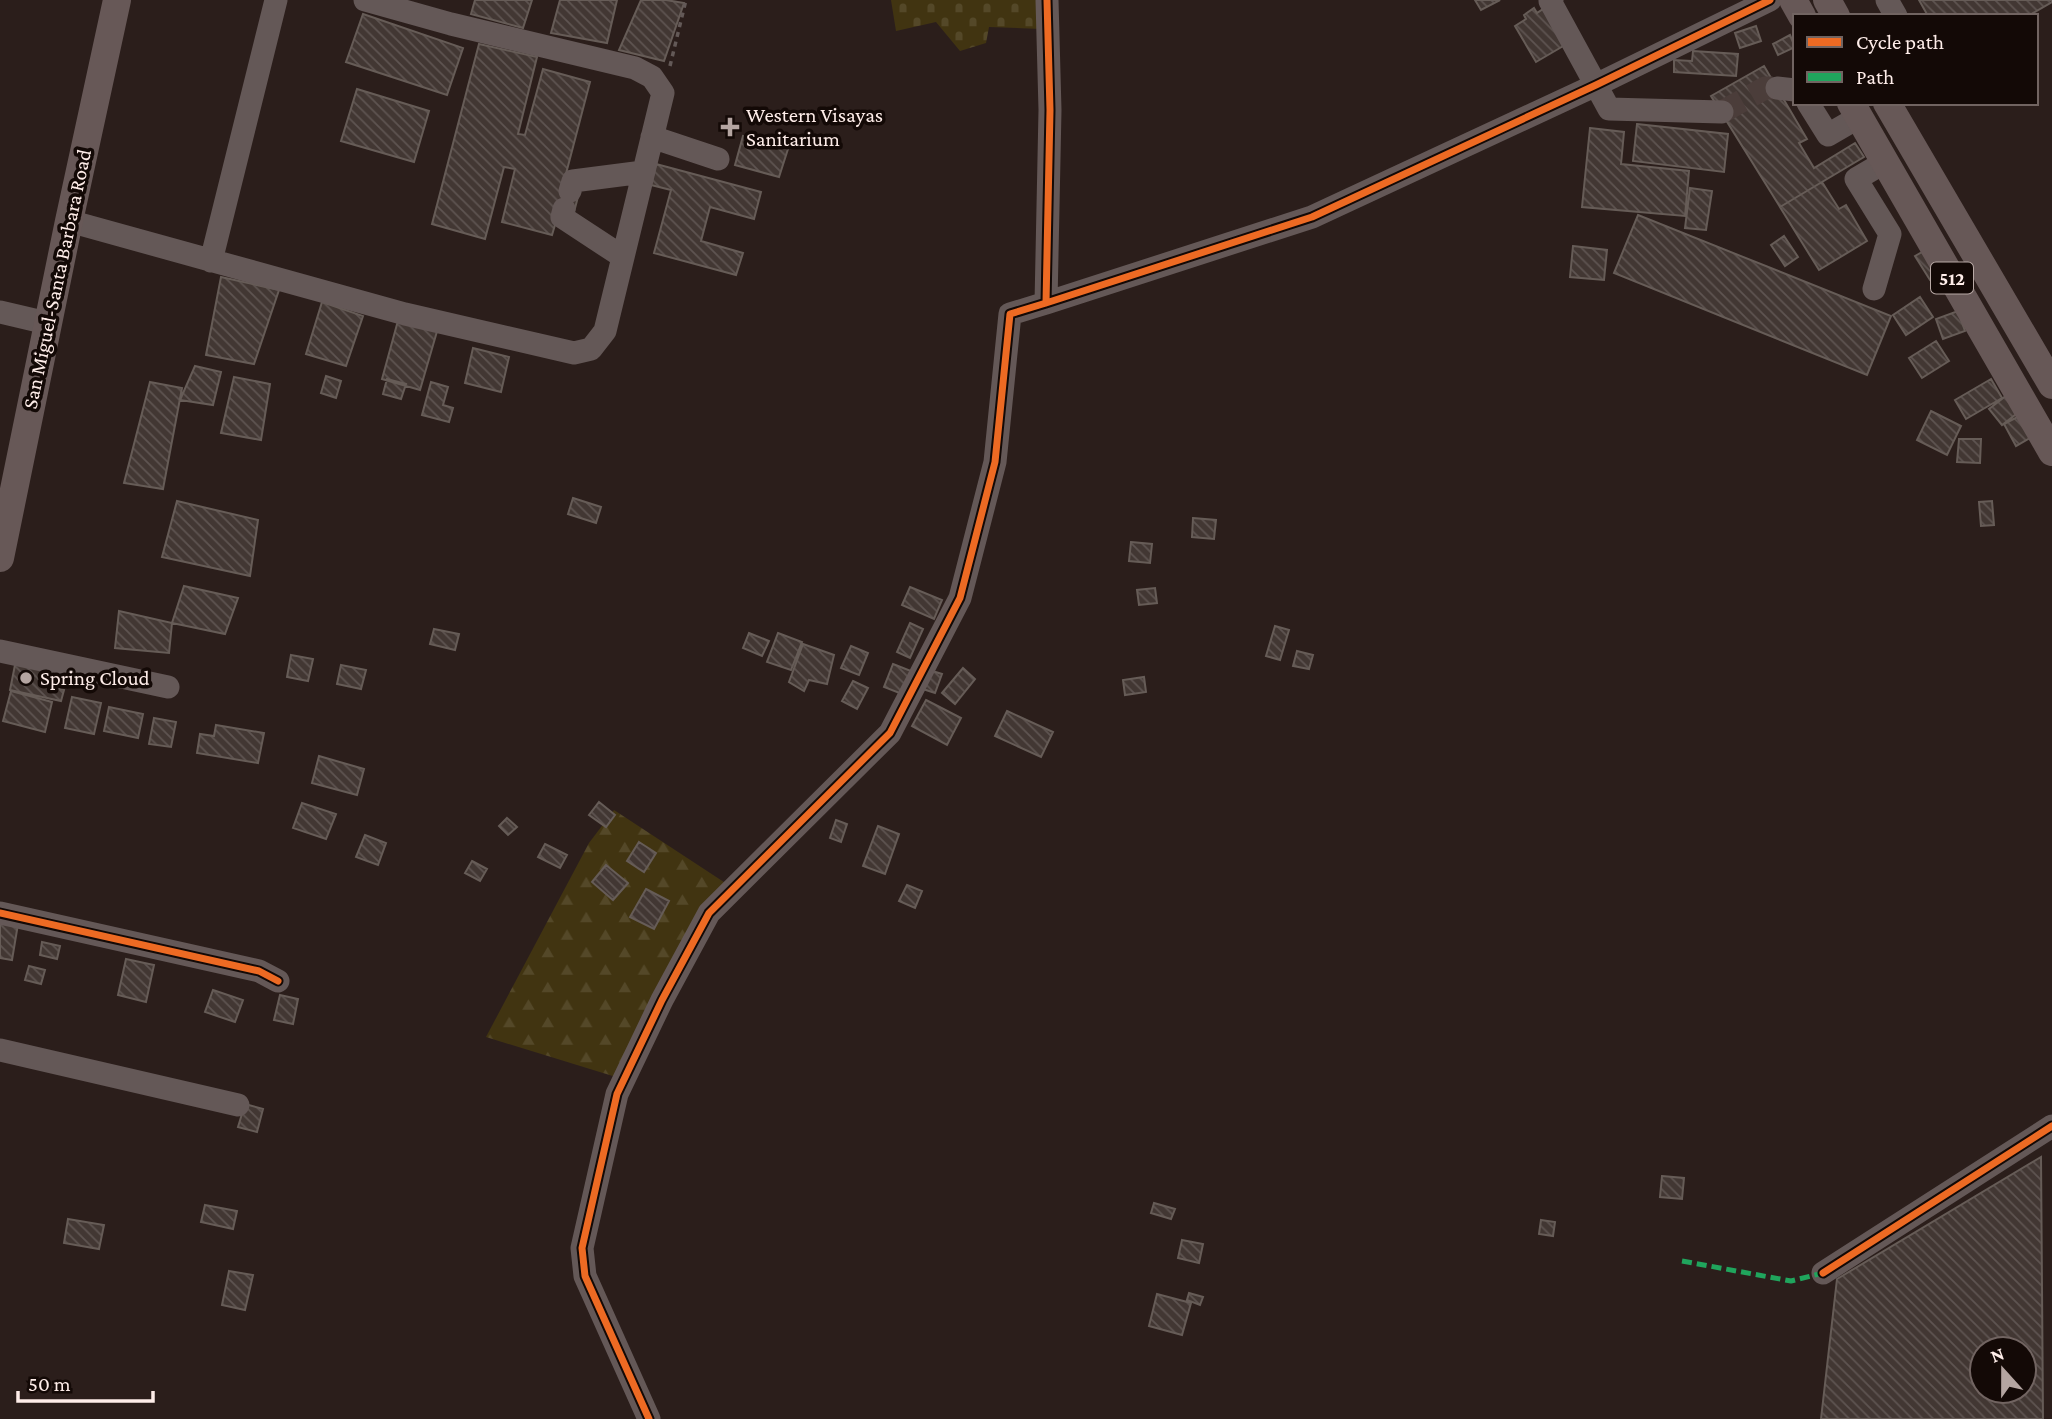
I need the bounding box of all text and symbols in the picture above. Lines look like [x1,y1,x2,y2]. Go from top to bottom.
legend [1793,14,2038,105]
text: Cycle path [1856,30,1944,54]
text: Path [1856,65,1894,89]
place label: Western Visayas Sanitarium [746,103,883,151]
marker: Western Visayas Sanitarium [720,117,740,137]
street label: San Miguel-Santa Barbara Road [18,147,96,411]
road number: 512 [1931,262,1973,294]
place label: Spring Cloud [40,666,150,690]
marker: Spring Cloud [18,670,34,686]
north arrow [1968,1335,2038,1405]
text: N [1987,1342,2007,1367]
scale bar [18,1360,152,1404]
text: 50 m [28,1372,71,1396]

